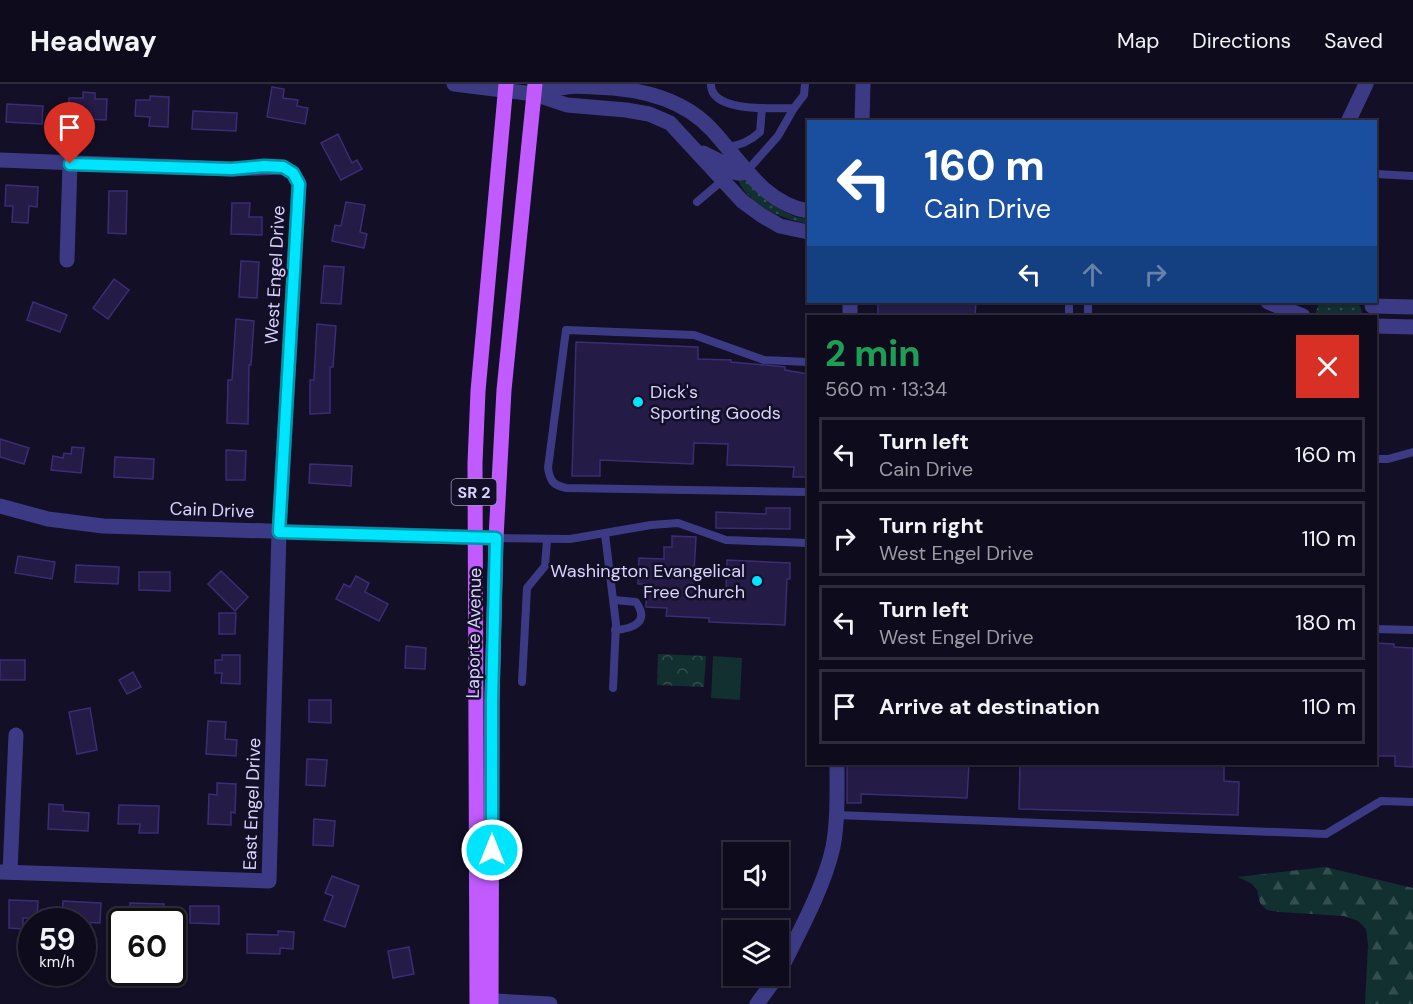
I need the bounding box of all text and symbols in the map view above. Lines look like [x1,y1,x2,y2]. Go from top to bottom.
text: Headway [30,23,157,60]
text: Map [1117,27,1159,55]
text: Directions [1192,27,1291,55]
text: Saved [1324,27,1383,55]
pin [44,102,95,164]
icon: arrive [53,111,86,144]
text: 160 m [924,138,1045,193]
icon: left [825,144,903,222]
text: Cain Drive [924,191,1051,226]
street label: West Engel Drive [259,205,291,345]
icon: left [1013,258,1046,291]
icon: ahead [1076,258,1109,291]
icon: right [1139,258,1172,291]
text: 2 min [825,330,921,377]
button: close [1296,335,1359,398]
text: 560 m · 13:34 [825,376,947,402]
place label: Dick's Sporting Goods [650,380,781,425]
marker: Dick's Sporting Goods [631,395,645,409]
text: Turn left [879,427,969,456]
icon: left [828,438,861,471]
text: 160 m [1295,440,1356,469]
text: Cain Drive [879,456,973,482]
road number: SR 2 [452,479,496,505]
street label: Cain Drive [169,497,255,523]
text: Turn right [879,511,984,540]
icon: right [828,522,861,555]
text: 110 m [1302,524,1356,553]
text: West Engel Drive [879,540,1034,566]
place label: Washington Evangelical Free Church [550,559,745,604]
street label: Laporte Avenue [461,567,487,699]
marker: Washington Evangelical Free Church [750,574,764,588]
text: Turn left [879,595,969,624]
icon: left [828,606,861,639]
text: 180 m [1295,608,1356,637]
text: West Engel Drive [879,624,1034,650]
icon: arrive [828,690,861,723]
text: Arrive at destination [879,692,1100,721]
text: 110 m [1302,692,1356,721]
street label: East Engel Drive [238,737,266,871]
position arrow [460,818,524,882]
map controls [723,842,789,986]
button: sound [723,842,789,908]
speed limit sign: 60 [108,908,186,986]
text: 59 [39,920,76,959]
button: layers [723,920,789,986]
text: km/h [39,952,75,972]

